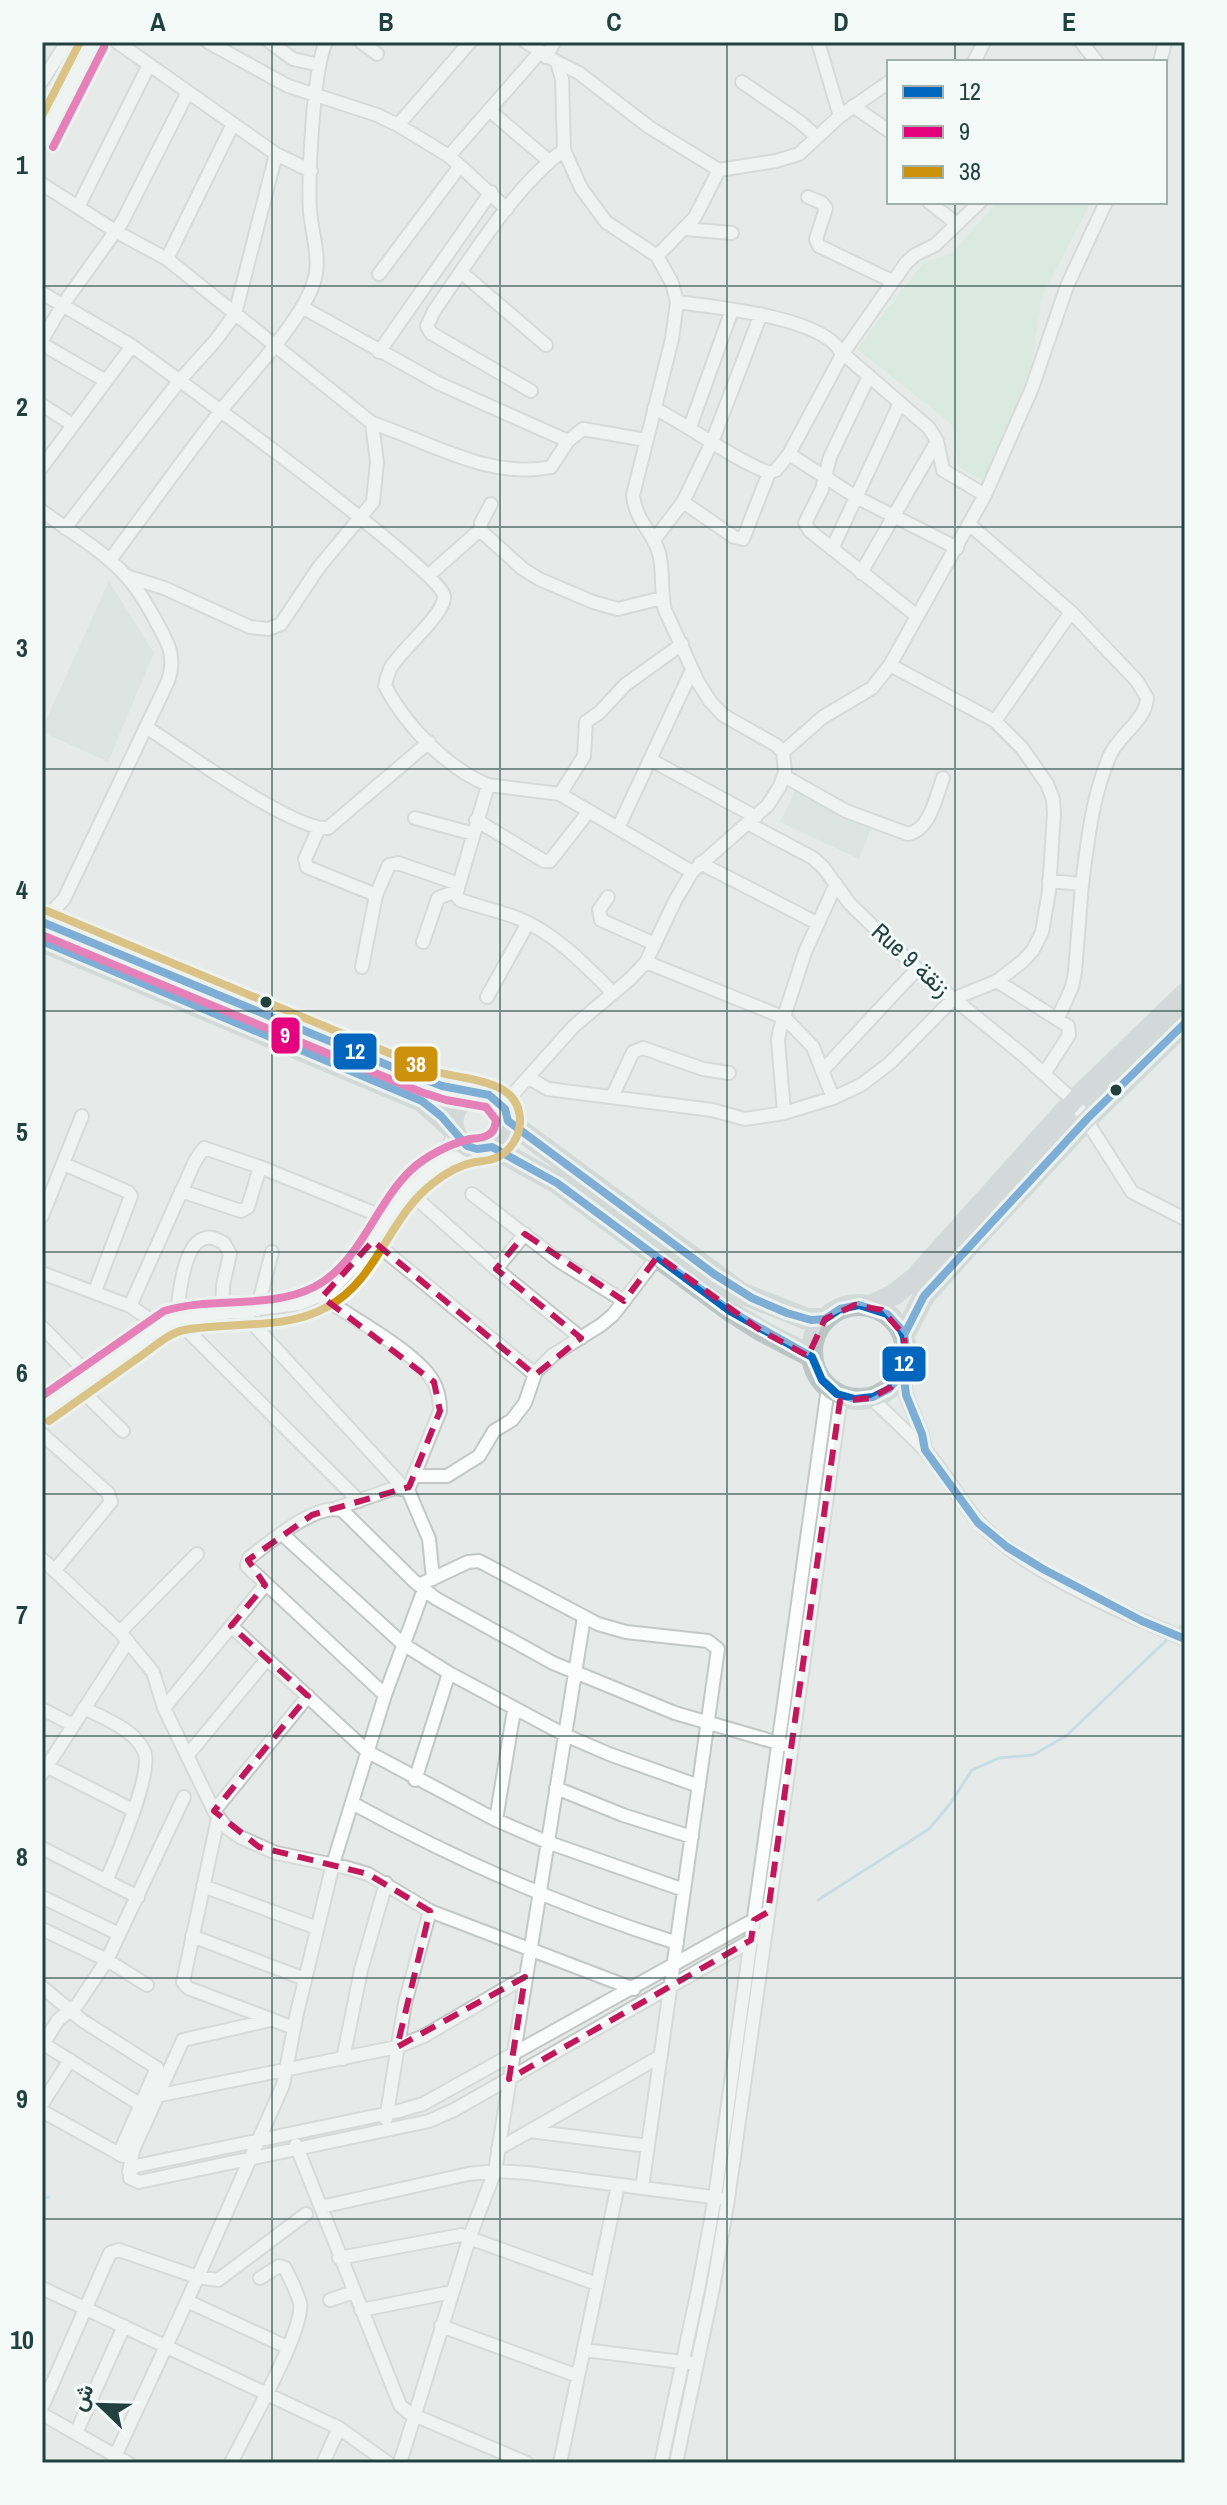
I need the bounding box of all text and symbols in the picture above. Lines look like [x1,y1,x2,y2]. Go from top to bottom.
text: A [150,4,166,39]
text: B [378,4,394,39]
text: C [606,4,622,39]
text: D [833,4,849,39]
text: E [1062,4,1076,39]
legend [887,60,1167,204]
text: 12 [959,75,981,107]
text: 9 [959,115,970,147]
text: 1 [16,147,28,182]
text: 38 [959,155,981,187]
text: 2 [16,389,28,424]
text: 3 [16,630,28,665]
text: 4 [16,872,28,907]
street label: Rue 9 زنقة [865,915,958,1003]
unlabelled marker [258,994,274,1010]
line badge: 9 [270,1016,301,1055]
text: 9 [280,1020,290,1050]
line badge: 12 [332,1032,378,1071]
text: 12 [345,1036,365,1066]
line badge: 38 [393,1045,439,1083]
text: 38 [406,1049,426,1079]
unlabelled marker [1108,1082,1124,1098]
text: 5 [16,1114,28,1149]
line badge: 12 [881,1345,927,1383]
text: 12 [894,1348,914,1378]
text: 6 [16,1355,28,1390]
text: 7 [16,1597,28,1632]
text: 8 [16,1839,28,1874]
text: 9 [16,2081,28,2116]
text: 10 [10,2322,34,2357]
north arrow [60,2365,140,2445]
text: ش [63,2379,101,2415]

